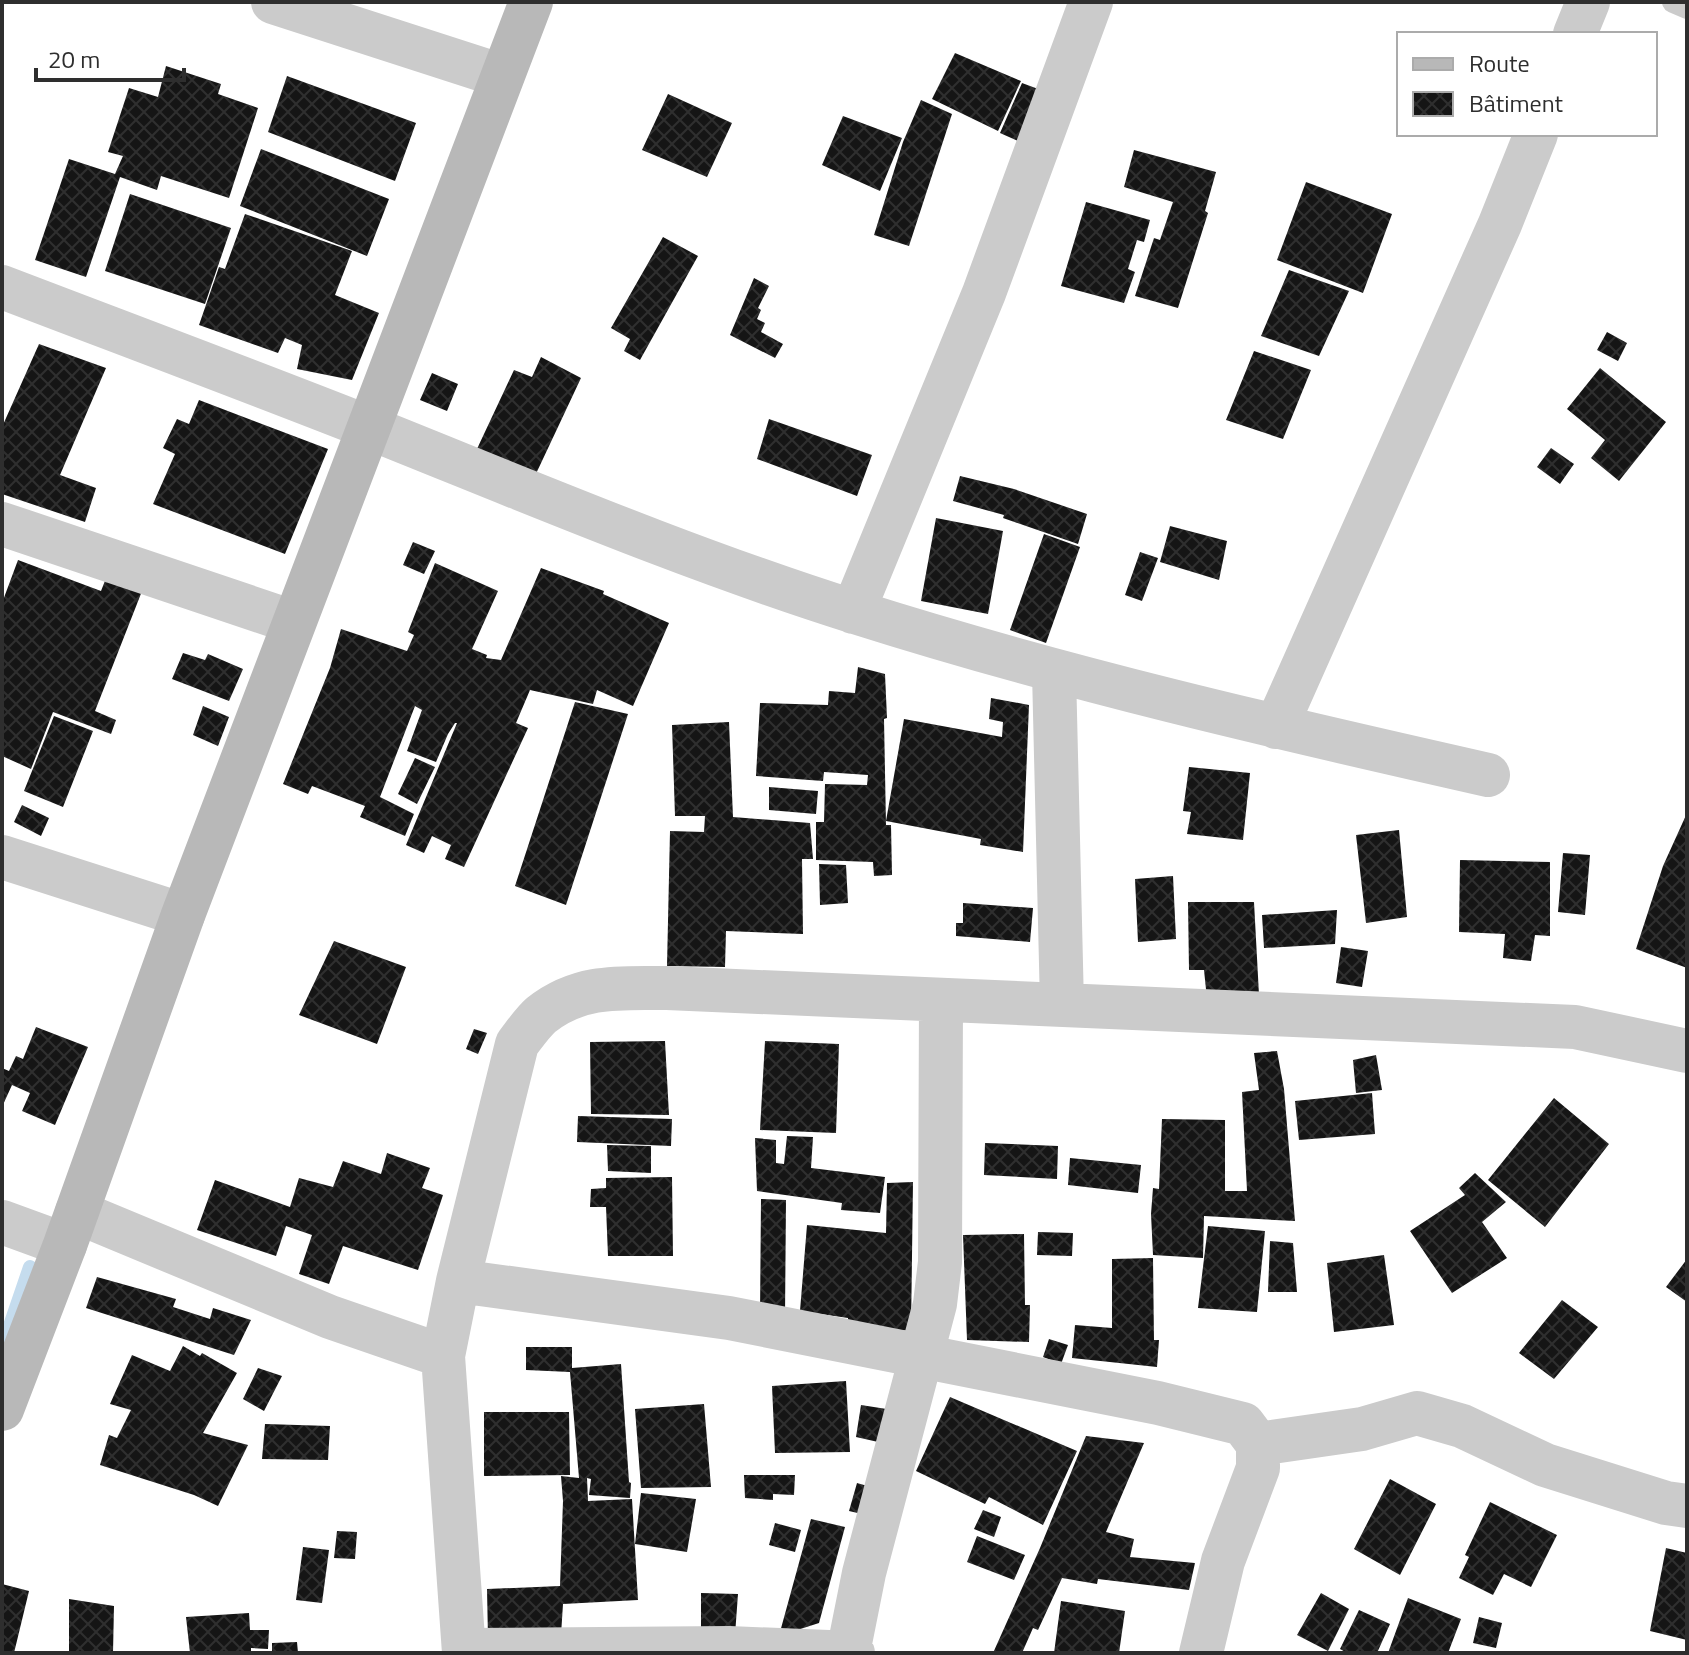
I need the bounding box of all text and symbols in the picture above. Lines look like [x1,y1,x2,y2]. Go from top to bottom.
scale bar [36,32,184,82]
legend [1397,32,1657,136]
text: 20 m [48,41,100,77]
text: Route [1469,45,1530,81]
text: Bâtiment [1469,85,1563,121]

